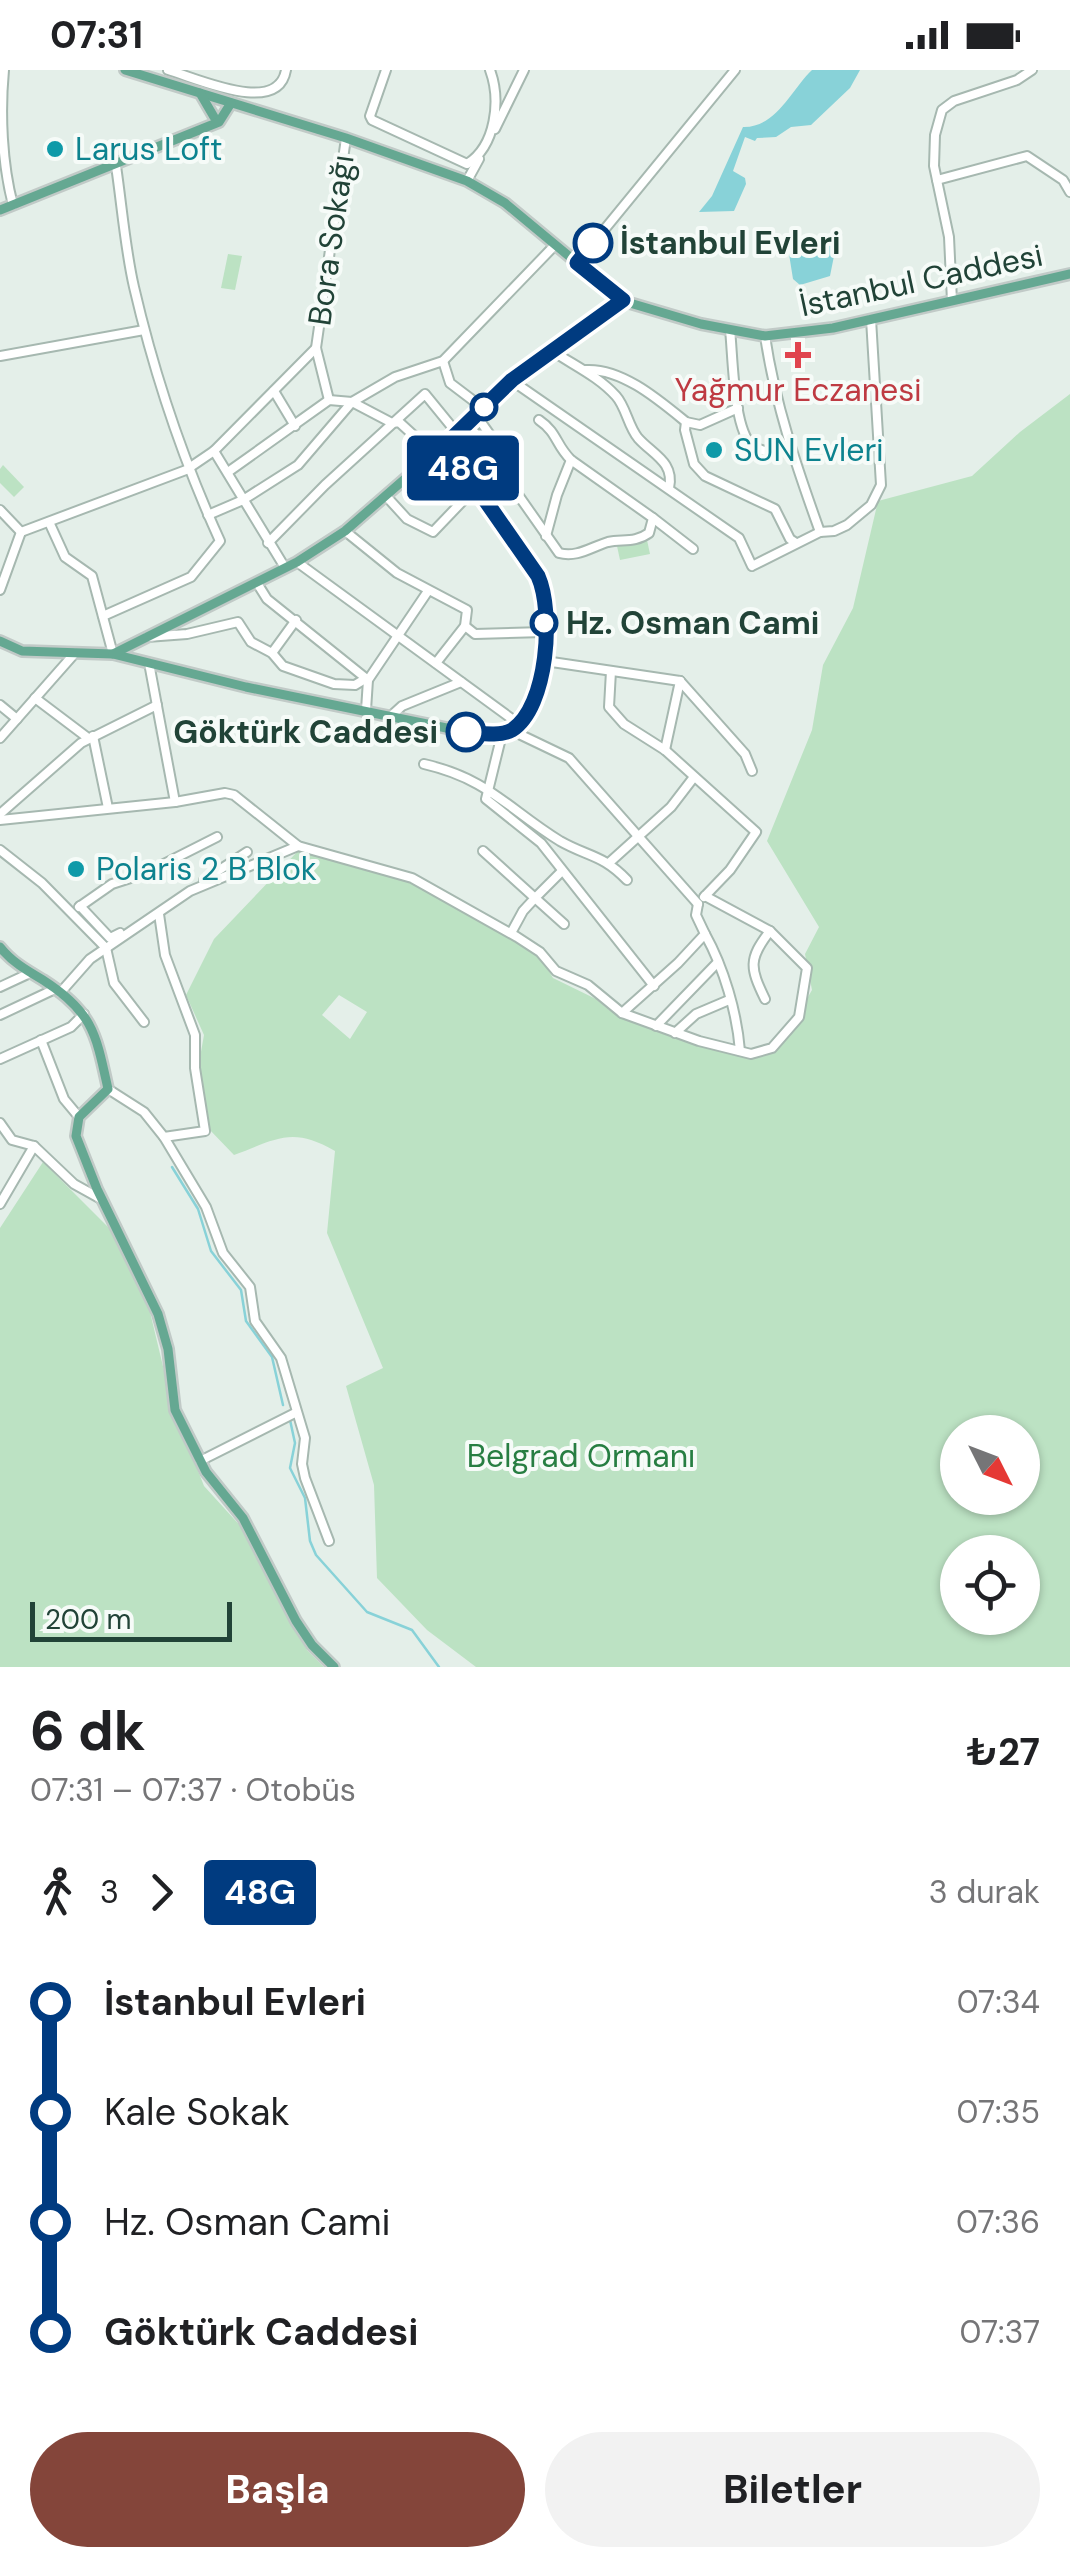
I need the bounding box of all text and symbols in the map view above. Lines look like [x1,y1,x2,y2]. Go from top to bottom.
text: 07:31 [50,10,143,60]
place label: Larus Loft [75,128,223,170]
marker: Larus Loft [44,138,66,160]
street label: Bora Sokağı [298,152,364,328]
place label: İstanbul Evleri [620,222,841,264]
marker: İstanbul Evleri [574,224,612,262]
street label: İstanbul Caddesi [796,234,1046,326]
marker: Yağmur Eczanesi [787,344,809,366]
place label: Yağmur Eczanesi [675,369,921,411]
unlabelled marker [471,394,497,420]
place label: SUN Evleri [734,429,883,471]
line badge: 48G [406,436,520,500]
marker: SUN Evleri [703,439,725,461]
text: 48G [427,445,499,491]
place label: Hz. Osman Cami [566,602,819,644]
marker: Hz. Osman Cami [531,610,557,636]
place label: Göktürk Caddesi [173,711,438,753]
marker: Göktürk Caddesi [447,713,485,751]
place label: Polaris 2 B Blok [96,848,317,890]
marker: Polaris 2 B Blok [65,858,87,880]
north arrow [940,1415,1040,1515]
map controls [940,1415,1040,1635]
park label: Belgrad Ormanı [467,1435,695,1477]
button: locate [940,1535,1040,1635]
scale bar [30,1597,232,1642]
text: 200 m [45,1601,132,1638]
text: 6 dk [30,1695,146,1767]
text: ₺27 [967,1727,1040,1777]
text: 07:31 – 07:37 · Otobüs [30,1769,356,1811]
icon: walk [30,1865,85,1920]
icon: forward [134,1865,189,1920]
text: 48G [224,1869,296,1915]
text: 3 [100,1871,119,1913]
text: 3 durak [929,1871,1040,1913]
text: İstanbul Evleri [104,1977,366,2027]
text: 07:34 [957,1981,1040,2023]
text: Kale Sokak [104,2087,290,2137]
text: 07:35 [957,2091,1040,2133]
text: Hz. Osman Cami [104,2197,390,2247]
text: 07:36 [956,2201,1040,2243]
text: Göktürk Caddesi [104,2307,418,2357]
text: 07:37 [960,2311,1040,2353]
button: Başla [30,2432,525,2547]
button: Biletler [545,2432,1040,2547]

